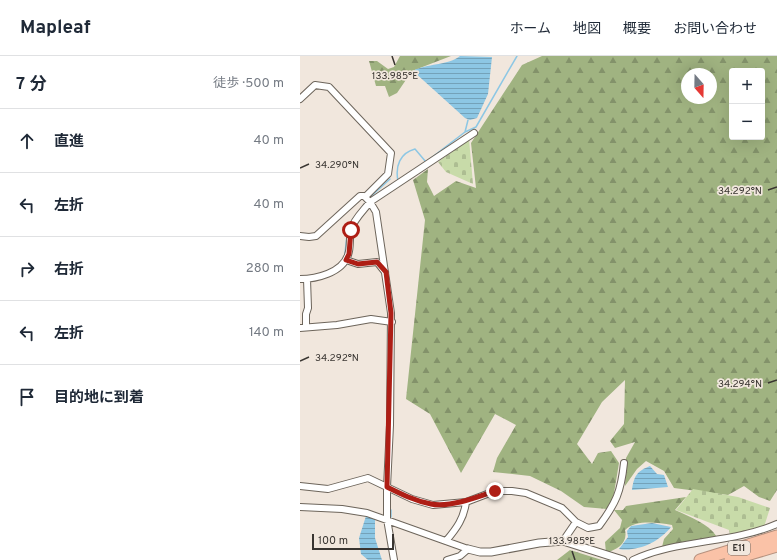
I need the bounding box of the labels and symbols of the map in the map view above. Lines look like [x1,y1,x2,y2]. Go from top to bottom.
north arrow [681,68,717,104]
text: 133.985°E [372,70,418,83]
text: 34.290°N [315,159,359,172]
text: 34.292°N [718,185,762,198]
route start [342,221,360,239]
text: 34.292°N [315,352,359,365]
text: 34.294°N [718,378,762,391]
route end [486,482,504,500]
scale bar [312,532,394,551]
text: 133.985°E [549,535,595,548]
road number: E11 [728,541,750,555]

